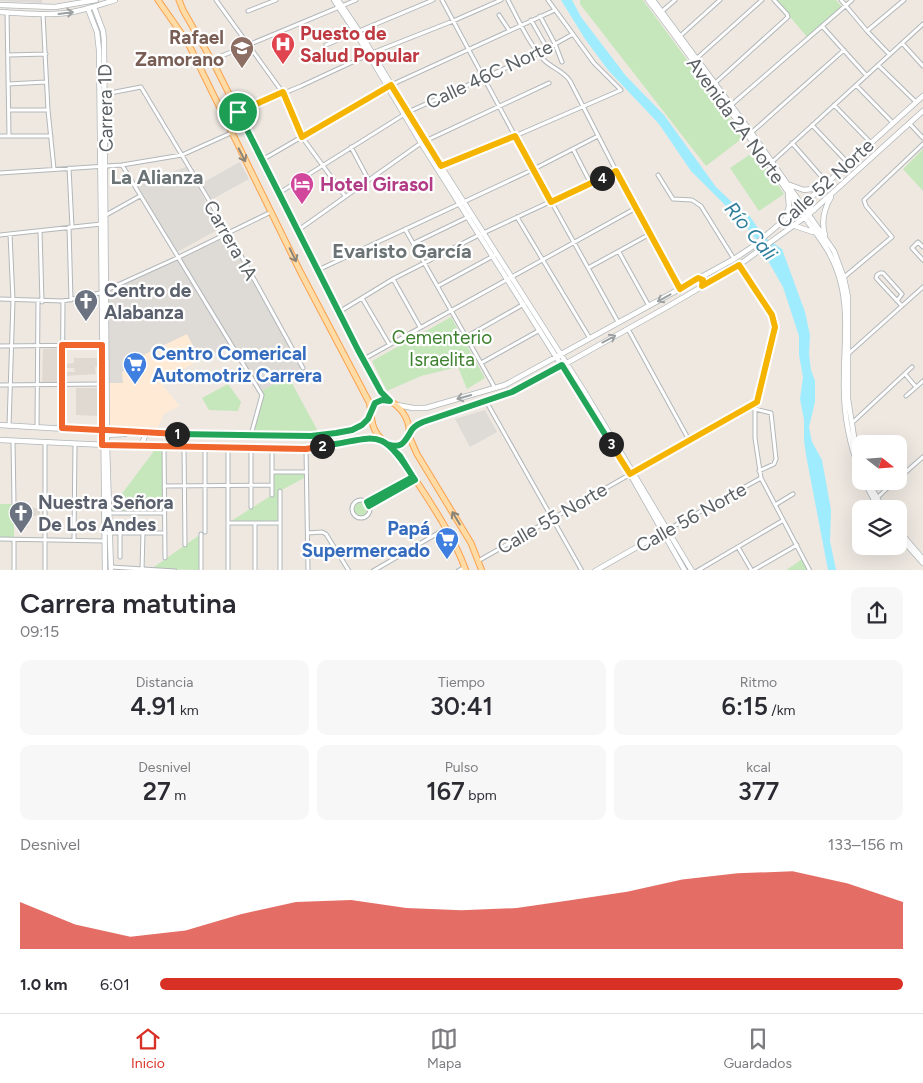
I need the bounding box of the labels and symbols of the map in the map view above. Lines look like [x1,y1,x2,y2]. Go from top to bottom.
one-way arrow [58,8,74,18]
place label: Puesto de Salud Popular [300,22,419,67]
place label: Rafael Zamorano [135,26,224,71]
hospital icon: Puesto de Salud Popular [270,31,296,65]
school or university icon: Rafael Zamorano [229,35,255,69]
street label: Calle 46C Norte [422,35,556,114]
street label: Avenida 2A Norte [682,52,789,188]
street label: Carrera 1D [93,64,118,152]
pin [217,91,259,133]
street label: Calle 52 Norte [772,134,879,233]
one-way arrow [238,147,247,162]
district label: La Alianza [111,165,203,189]
pin: 4 [590,166,614,190]
hotel icon: Hotel Girasol [289,171,315,205]
place label: Hotel Girasol [320,173,433,196]
street label: Carrera 1A [199,196,263,284]
water label: Río Cali [720,197,783,265]
district label: Evaristo García [332,239,472,263]
one-way arrow [289,247,298,262]
place label: Centro de Alabanza [104,279,192,324]
church icon: Centro de Alabanza [73,288,99,322]
one-way arrow [657,293,672,303]
park label: Cementerio Israelita [392,326,492,371]
one-way arrow [601,334,615,344]
place label: Centro Comerical Automotriz Carrera [152,342,322,387]
supermarket icon: Centro Comerical Automotriz Carrera [122,351,148,385]
one-way arrow [457,393,473,403]
pin: 1 [164,422,190,446]
pin: 3 [598,432,624,456]
pin: 2 [310,434,334,458]
north arrow [852,435,908,490]
street label: Calle 55 Norte [493,478,611,559]
street label: Calle 56 Norte [632,478,751,557]
place label: Nuestra Señora De Los Andes [38,491,174,536]
church icon: Nuestra Señora De Los Andes [8,500,34,534]
one-way arrow [451,511,461,525]
place label: Papá Supermercado [301,517,430,562]
supermarket icon: Papá Supermercado [434,526,460,560]

